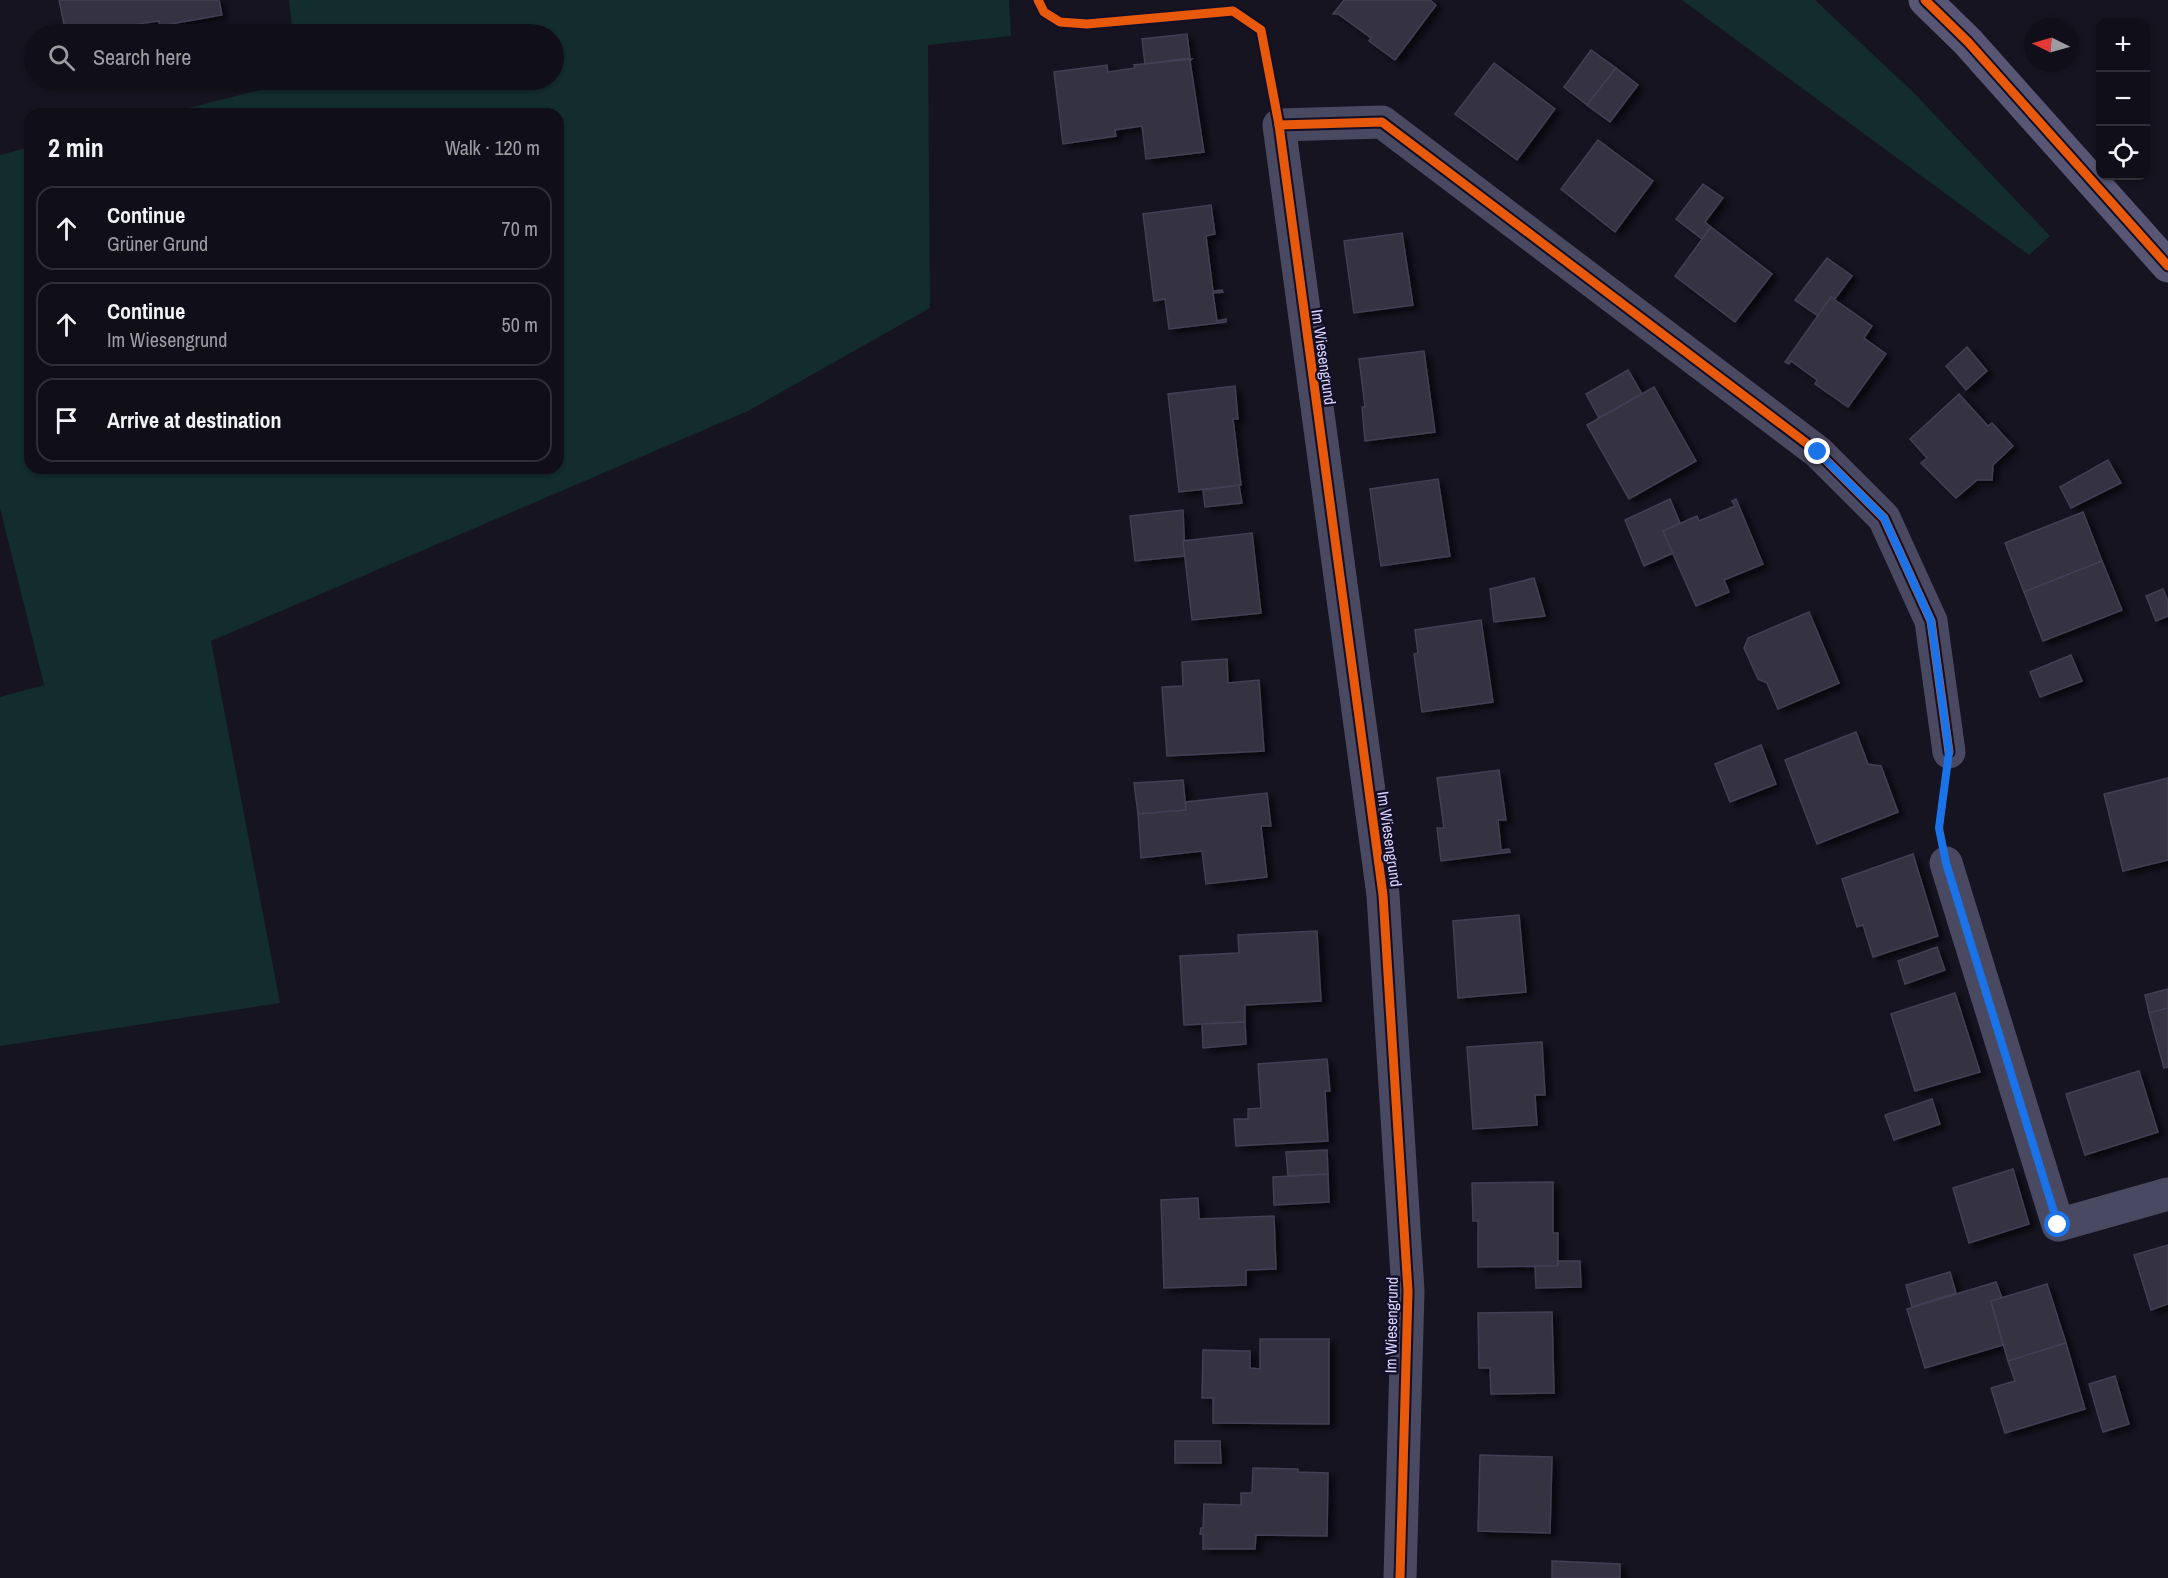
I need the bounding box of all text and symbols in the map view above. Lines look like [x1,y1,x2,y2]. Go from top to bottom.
north arrow [2024,18,2078,72]
map controls [2096,18,2150,180]
button: + [2096,18,2150,72]
search box [24,24,564,90]
icon: search [45,41,78,74]
text: Search here [93,42,191,72]
button: − [2096,72,2150,126]
button: locate [2096,126,2150,180]
text: 2 min [48,130,104,165]
text: Walk · 120 m [445,134,540,161]
text: Continue [107,200,185,230]
icon: ahead [50,212,83,245]
text: 70 m [502,215,538,242]
text: Grüner Grund [107,230,208,257]
text: Continue [107,296,185,326]
icon: ahead [50,308,83,341]
street label: Im Wiesengrund [1306,308,1342,406]
text: 50 m [502,311,538,338]
text: Im Wiesengrund [107,326,227,353]
icon: arrive [50,404,83,437]
text: Arrive at destination [107,405,281,435]
route end [1804,438,1830,464]
street label: Im Wiesengrund [1372,790,1408,888]
route start [2044,1211,2070,1237]
street label: Im Wiesengrund [1379,1277,1403,1373]

